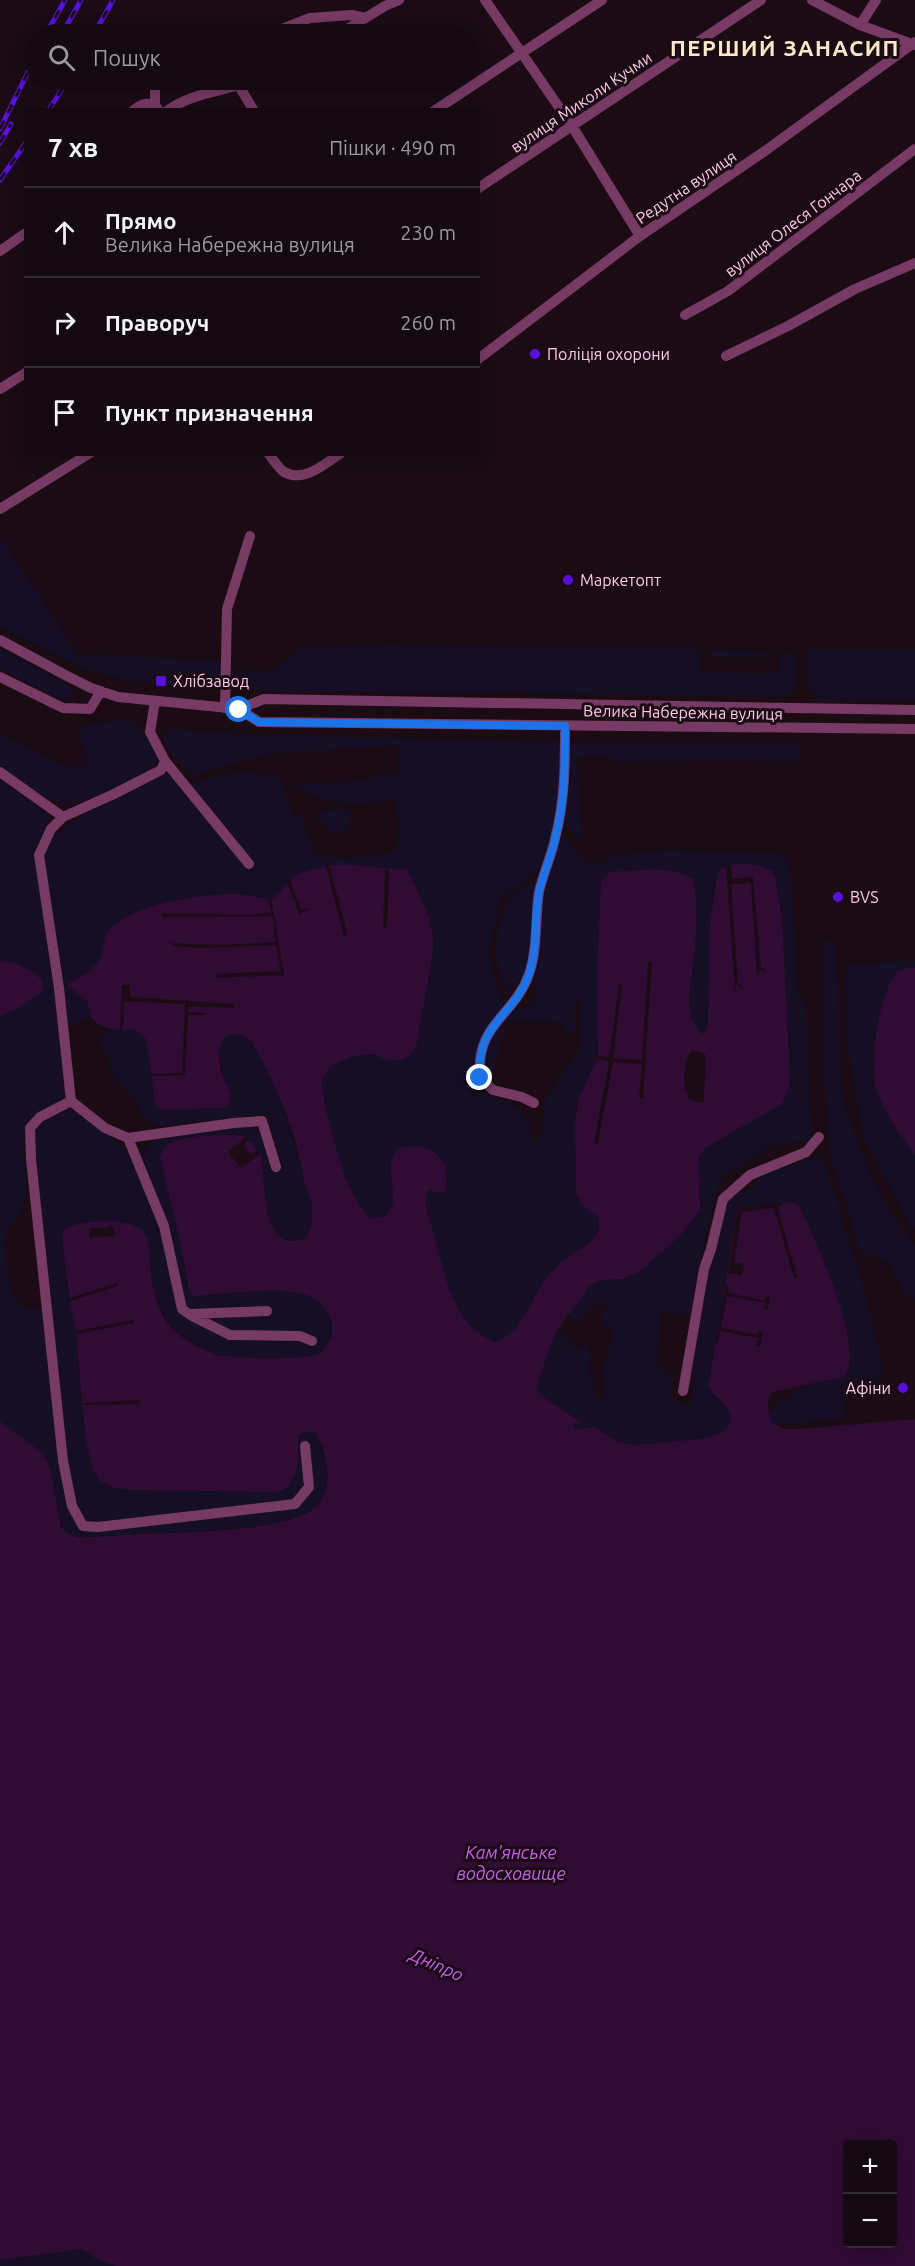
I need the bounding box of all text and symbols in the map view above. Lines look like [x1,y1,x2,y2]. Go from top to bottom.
search box [24,24,480,90]
district label: ПЕРШИЙ ЗАНАСИП [670,35,900,60]
icon: search [45,41,78,74]
text: Пошук [93,45,161,70]
street label: вулиця Миколи Кучми [507,48,655,156]
text: 7 хв [48,133,98,162]
text: Пішки · 490 m [329,136,456,159]
street label: Редутна вулиця [632,147,740,227]
street label: вулиця Олеся Гончара [721,166,865,280]
text: Прямо [105,208,176,233]
icon: ahead [48,216,81,249]
text: 230 m [400,221,456,244]
text: Велика Набережна вулиця [105,233,355,256]
icon: right [48,306,81,339]
text: Праворуч [105,310,209,335]
text: 260 m [400,311,456,334]
place label: Поліція охорони [547,345,670,363]
marker: Поліція охорони [528,347,542,361]
icon: arrive [48,396,81,429]
text: Пункт призначення [105,400,314,425]
place label: Маркетопт [580,571,661,589]
marker: Маркетопт [561,573,575,587]
place label: Хлібзавод [173,672,249,690]
marker: Хлібзавод [154,674,168,688]
route start [225,696,251,722]
street label: Велика Набережна вулиця [583,701,783,723]
place label: BVS [850,888,879,906]
marker: BVS [831,890,845,904]
route end [466,1064,492,1090]
place label: Афіни [846,1379,891,1397]
marker: Афіни [896,1381,910,1395]
water label: Кам'янське водосховище [456,1842,566,1883]
water label: Дніпро [406,1943,467,1985]
map controls [843,2140,897,2248]
button: + [843,2140,897,2194]
button: − [843,2194,897,2248]

